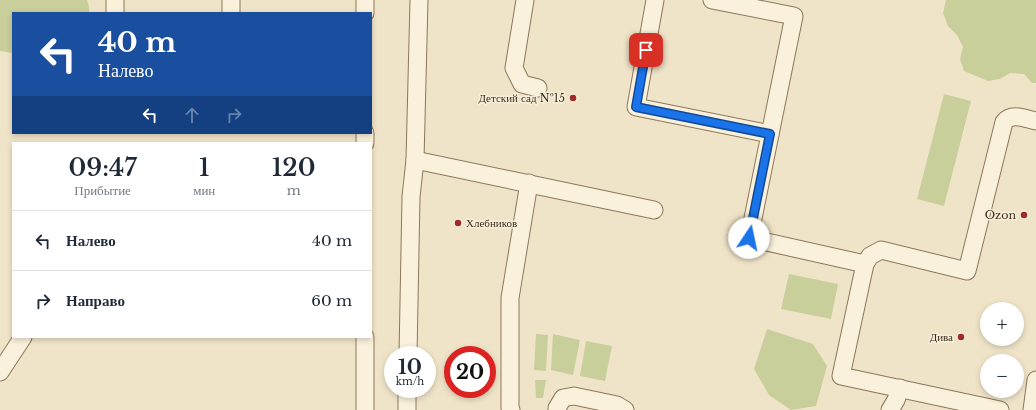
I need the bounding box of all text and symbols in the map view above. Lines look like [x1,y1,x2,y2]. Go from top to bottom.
text: 40 m [98,25,176,60]
icon: left [32,28,84,80]
pin [629,33,663,67]
icon: arrive [635,39,657,61]
text: Налево [98,60,154,82]
place label: Детский сад №15 [478,91,565,105]
marker: Детский сад №15 [568,93,578,103]
icon: left [139,104,161,126]
icon: ahead [181,104,203,126]
icon: right [223,104,245,126]
text: 09:47 [68,153,137,182]
text: 1 [199,153,210,182]
text: 120 [272,153,316,182]
text: Прибытие [74,182,131,199]
text: мин [193,182,215,199]
text: m [287,182,301,199]
place label: Ozon [985,208,1016,222]
marker: Ozon [1019,210,1029,220]
place label: Хлебников [466,216,517,230]
position arrow [728,217,770,259]
marker: Хлебников [453,218,463,228]
icon: left [32,230,54,252]
text: Налево [66,231,116,250]
text: 40 m [312,231,352,250]
icon: right [32,290,54,312]
text: Направо [66,291,125,310]
text: 60 m [311,291,352,310]
map controls [980,302,1024,398]
button: + [980,302,1024,346]
place label: Дива [930,330,953,344]
marker: Дива [956,332,966,342]
speed limit sign: 20 [444,346,496,398]
button: − [980,354,1024,398]
text: 10 [398,355,422,379]
text: km/h [396,375,424,388]

